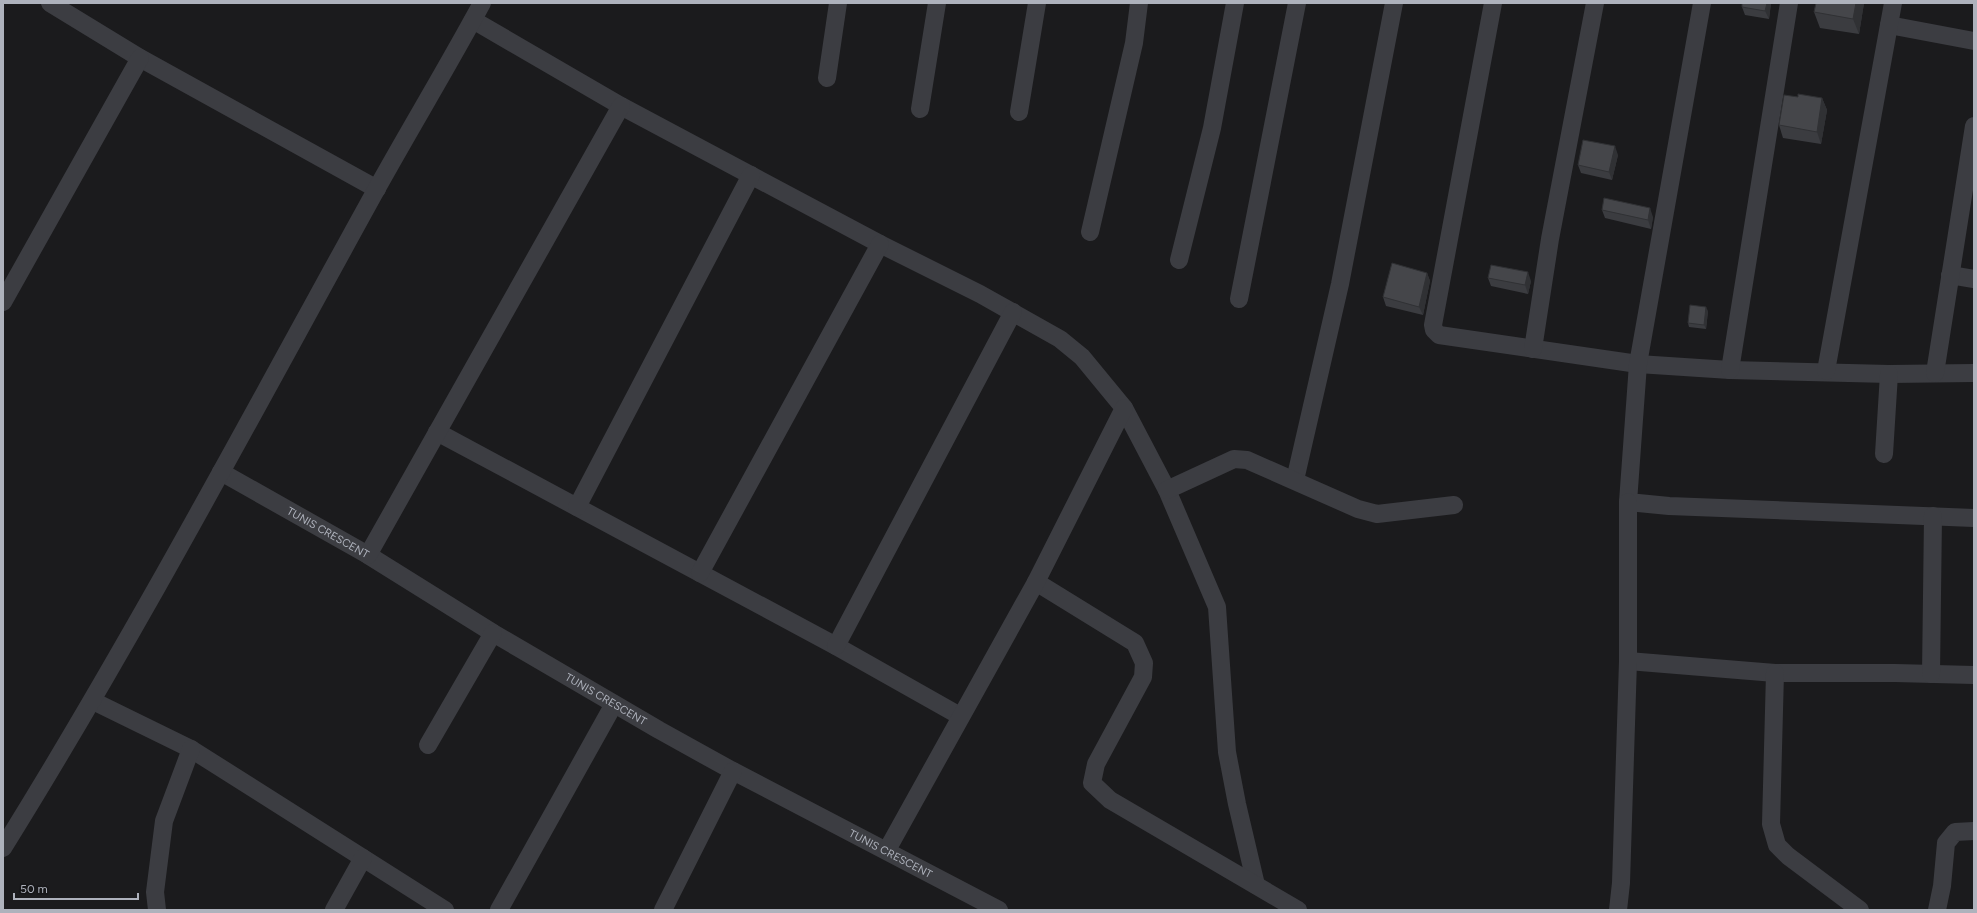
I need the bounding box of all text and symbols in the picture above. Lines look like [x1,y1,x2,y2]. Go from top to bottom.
street label: TUNIS CRESCENT [285,505,371,561]
street label: TUNIS CRESCENT [563,671,649,728]
street label: TUNIS CRESCENT [847,827,934,881]
scale bar [14,875,138,901]
text: 50 m [20,882,48,896]

